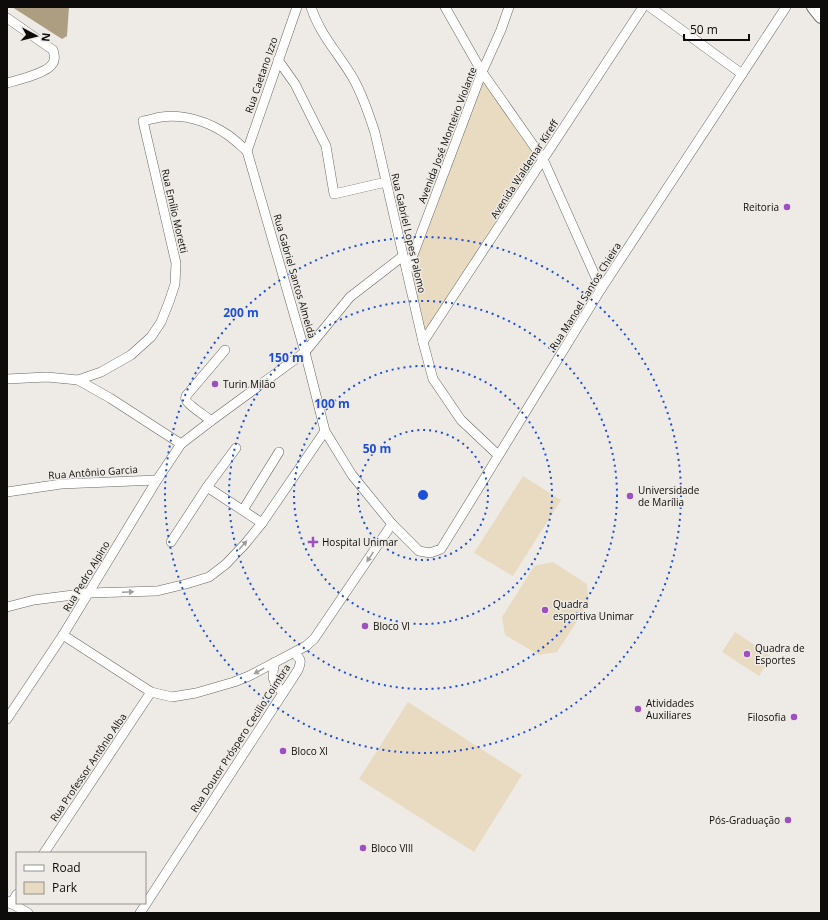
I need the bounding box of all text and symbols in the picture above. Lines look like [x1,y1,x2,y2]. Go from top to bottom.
north arrow [16,16,56,56]
scale bar [684,16,749,42]
text: 50 m [690,21,718,38]
text: N [38,32,54,43]
street label: Rua Caetano Izzo [241,35,281,115]
street label: Avenida José Monteiro Violante [414,64,480,205]
street label: Avenida Waldemar Kireff [487,116,562,221]
street label: Rua Emílio Moretti [159,168,191,254]
street label: Rua Gabriel Lopes Palomo [388,172,430,294]
place label: Reitoria [743,200,779,214]
marker: Reitoria [782,202,792,212]
street label: Rua Gabriel Santos Almeida [271,212,319,340]
street label: Rua Manoel Santos Chieira [546,239,624,353]
text: 200 m [223,304,259,321]
text: 150 m [268,349,304,366]
place label: Turin Milão [223,377,276,391]
marker: Turin Milão [210,379,220,389]
text: 100 m [314,395,350,412]
text: 50 m [363,440,391,457]
street label: Rua Antônio Garcia [48,462,138,482]
place label: Universidade de Marília [638,483,700,509]
centre of rings [416,488,430,502]
marker: Universidade de Marília [625,491,635,501]
place label: Hospital Unimar [322,535,398,549]
marker: Hospital Unimar [307,536,319,548]
street label: Rua Pedro Alpino [59,538,113,614]
one-way arrow [239,540,248,550]
one-way arrow [366,551,374,562]
one-way arrow [122,589,135,595]
place label: Quadra esportiva Unimar [553,597,634,623]
marker: Quadra esportiva Unimar [540,605,550,615]
place label: Bloco Vl [373,619,410,633]
marker: Bloco Vl [360,621,370,631]
place label: Quadra de Esportes [755,641,805,667]
marker: Quadra de Esportes [742,649,752,659]
street label: Rua Doutor Próspero Cecilio Coimbra [187,661,293,815]
one-way arrow [253,667,265,674]
place label: Atividades Auxiliares [646,696,694,722]
marker: Atividades Auxiliares [633,704,643,714]
street label: Rua Professor Antônio Alba [47,710,129,824]
place label: Filosofia [748,710,786,724]
marker: Filosofia [789,712,799,722]
place label: Bloco Xl [291,744,328,758]
marker: Bloco Xl [278,746,288,756]
place label: Pós-Graduação [709,813,780,827]
marker: Pós-Graduação [783,815,793,825]
place label: Bloco Vlll [371,841,413,855]
marker: Bloco Vlll [358,843,368,853]
legend [16,852,146,904]
text: Road [52,859,81,876]
text: Park [52,879,78,896]

